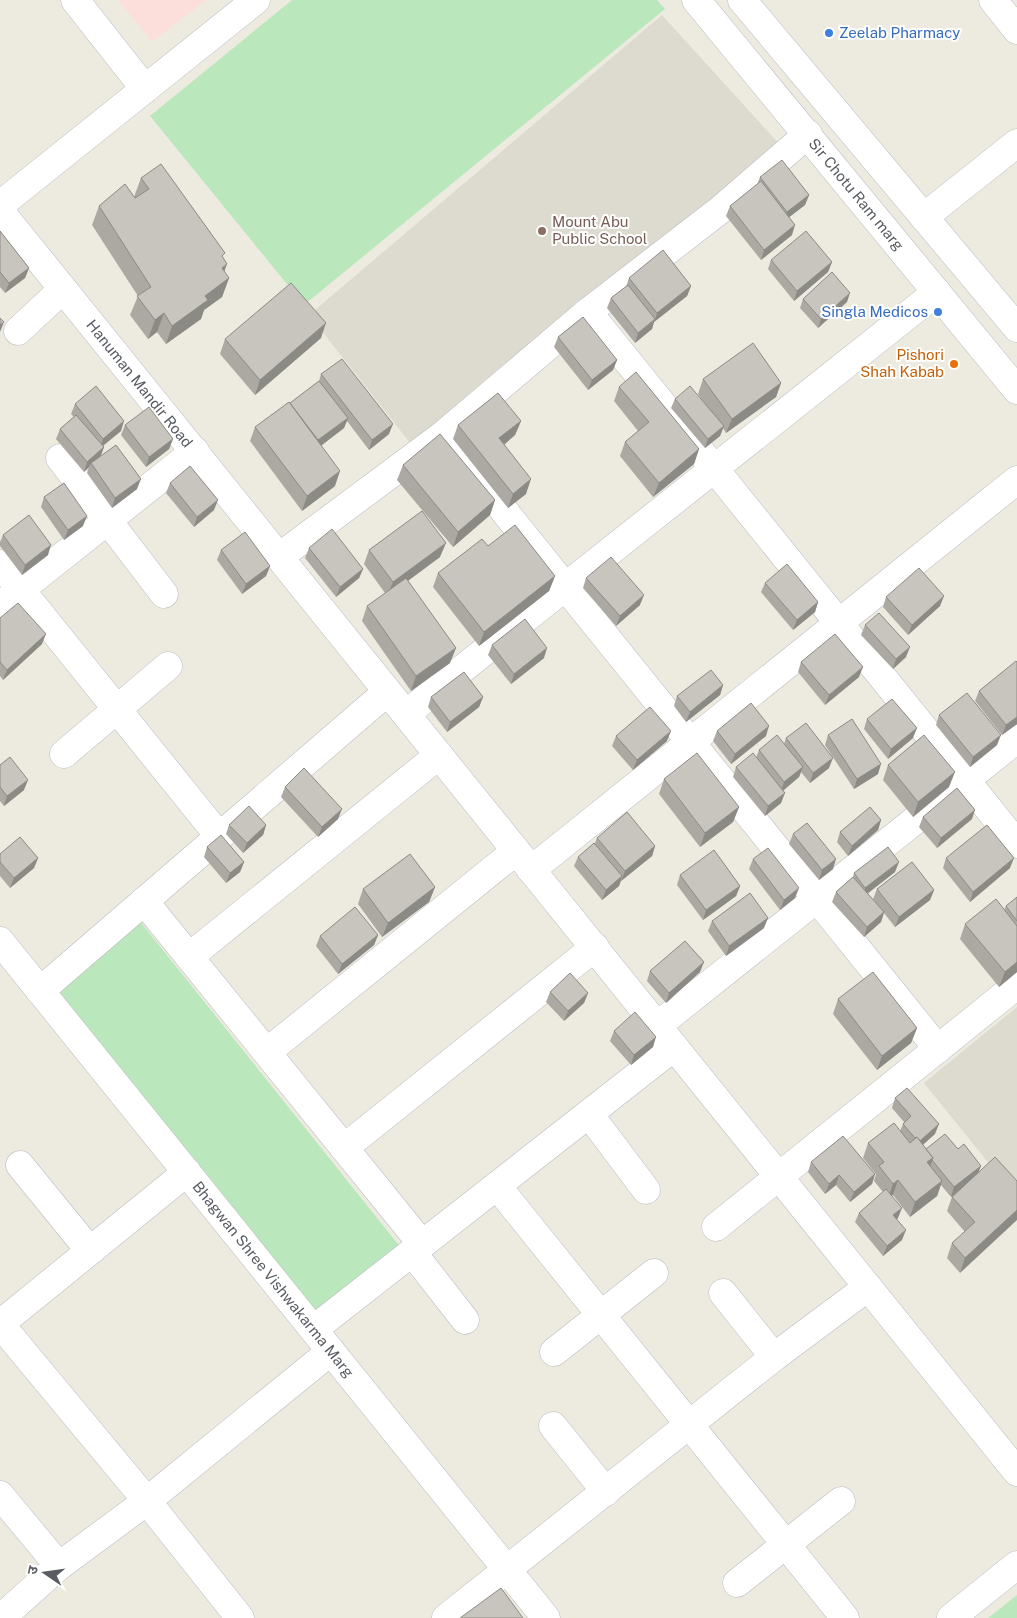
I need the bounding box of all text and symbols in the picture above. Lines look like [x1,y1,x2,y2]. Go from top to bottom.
place label: Zeelab Pharmacy [839,24,960,41]
marker: Zeelab Pharmacy [823,27,835,39]
street label: Sir Chotu Ram marg [806,135,908,254]
place label: Mount Abu Public School [552,213,647,247]
marker: Mount Abu Public School [536,225,548,237]
place label: Singla Medicos [821,303,928,320]
marker: Singla Medicos [932,306,944,318]
street label: Hanuman Mandir Road [83,316,196,451]
place label: Pishori Shah Kabab [860,346,944,380]
marker: Pishori Shah Kabab [948,358,960,370]
street label: Bhagwan Shree Vishwakarma Marg [189,1178,357,1381]
north arrow [20,1548,70,1598]
text: उ [24,1564,41,1576]

